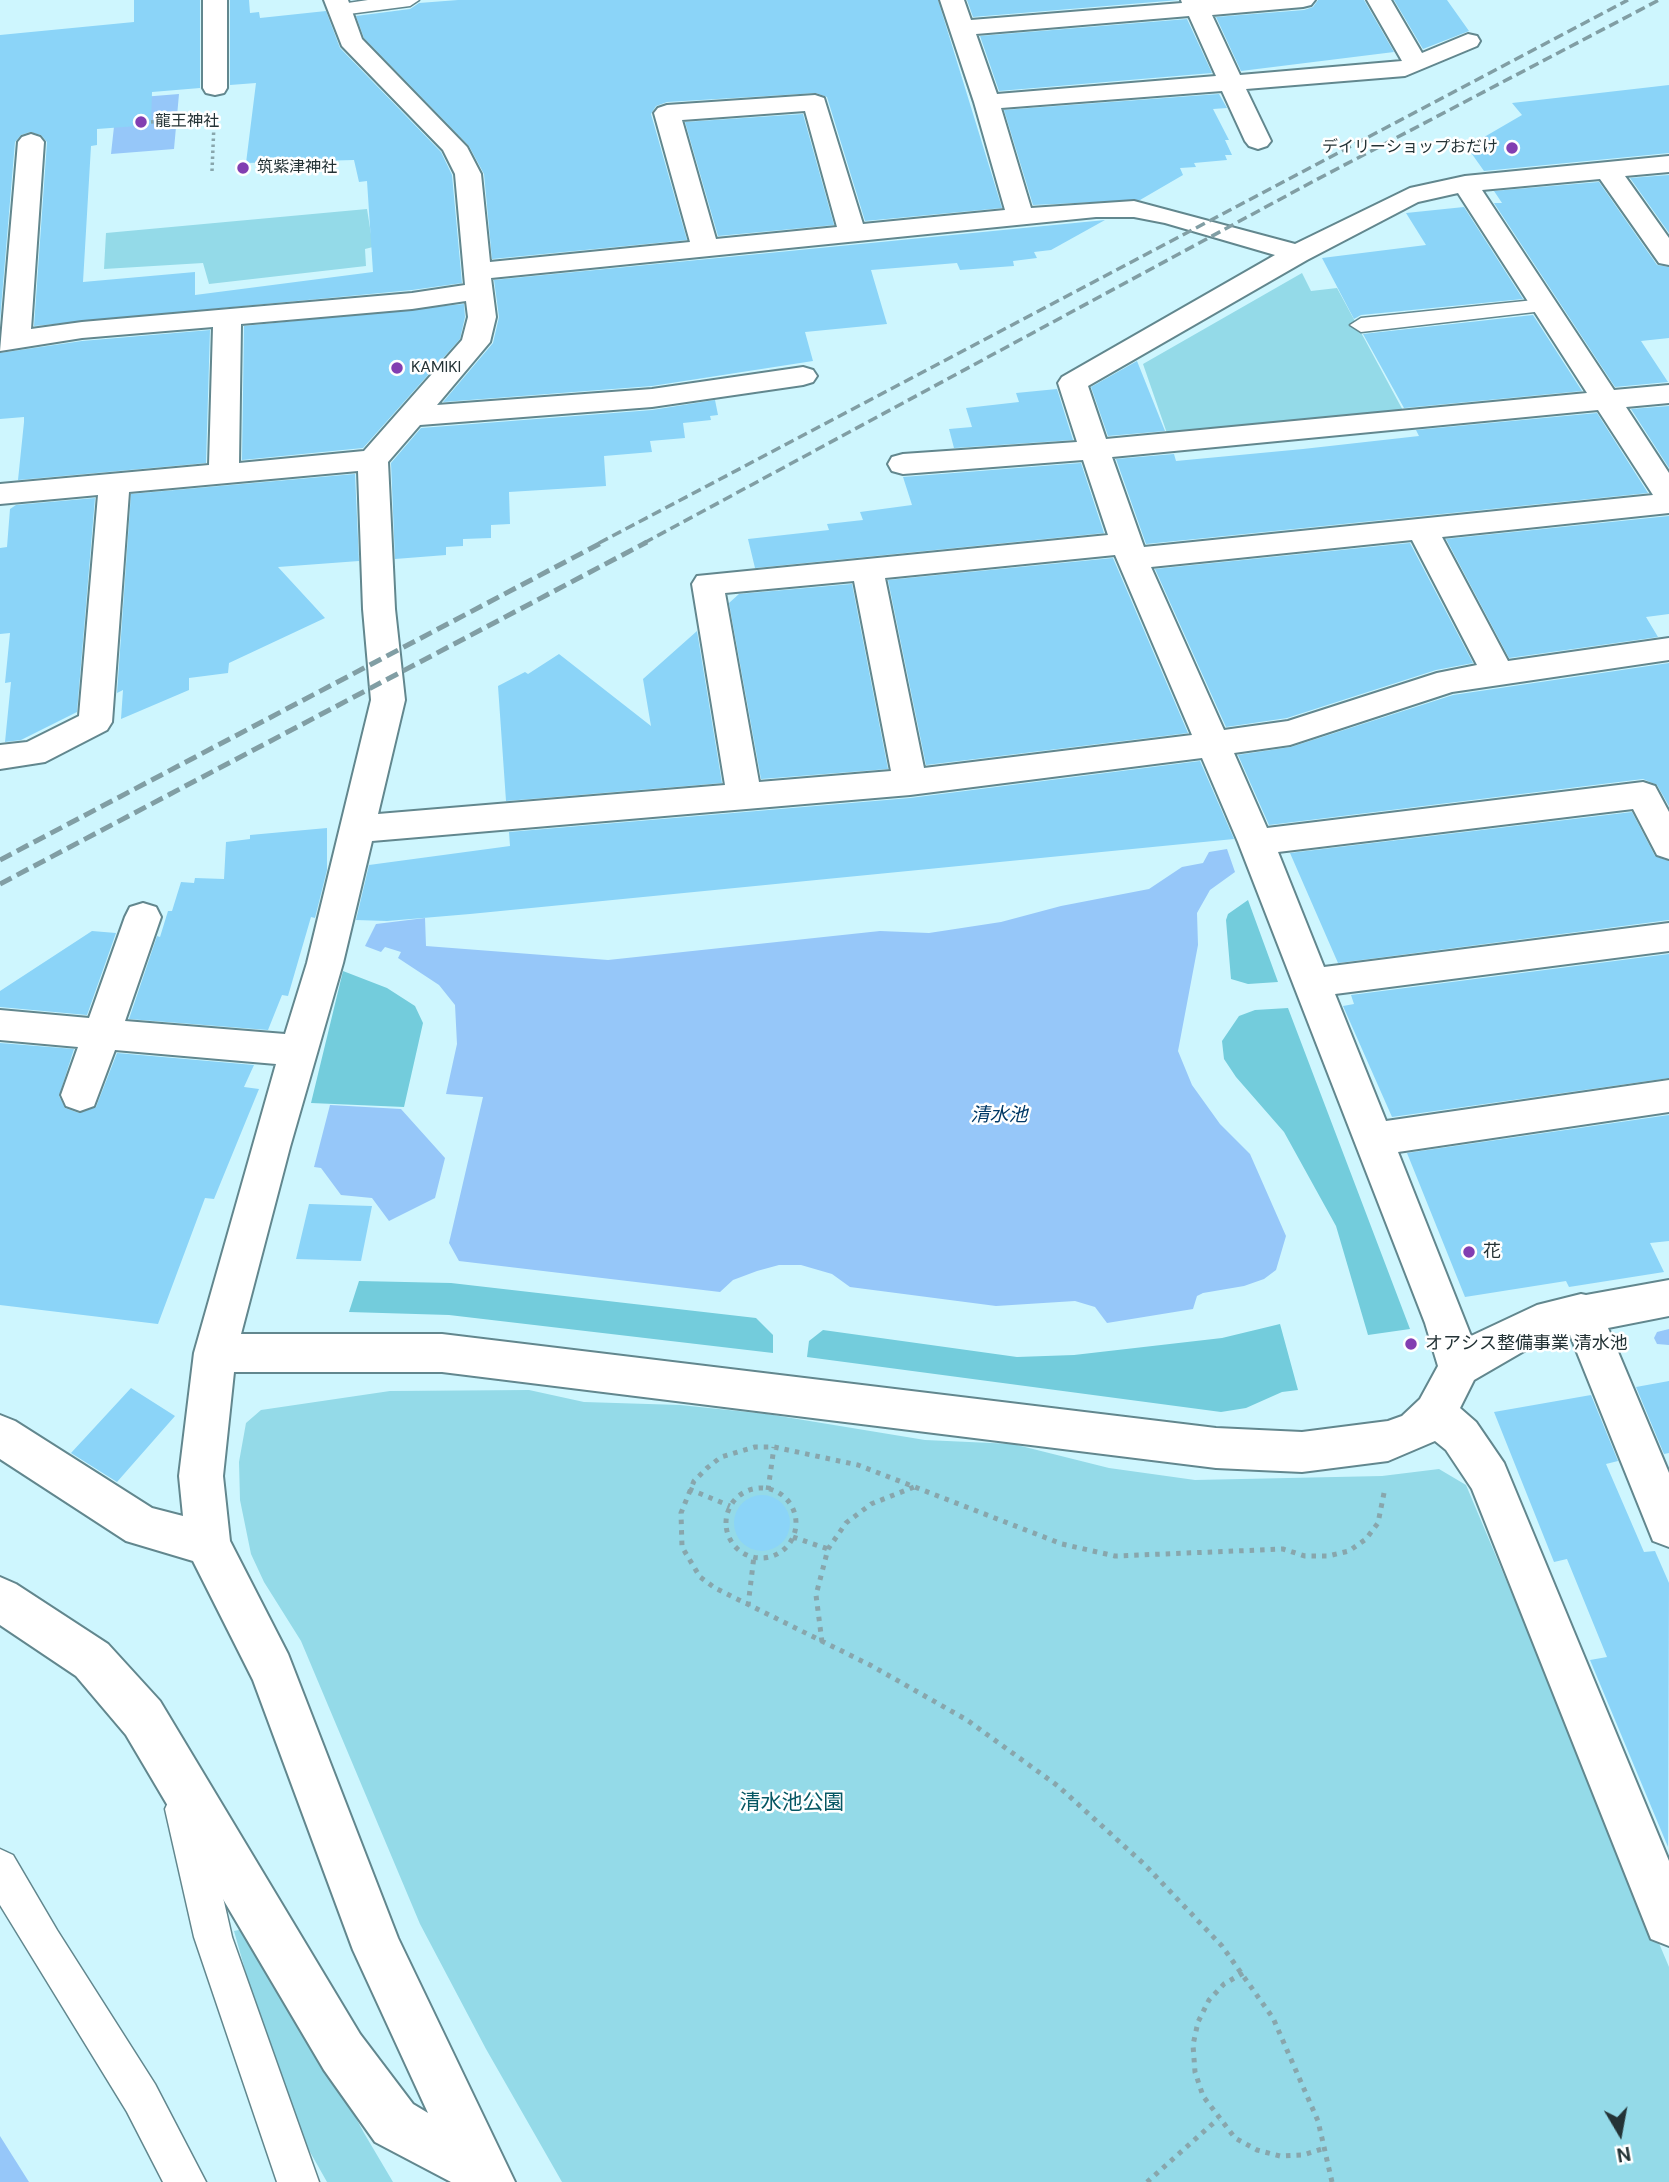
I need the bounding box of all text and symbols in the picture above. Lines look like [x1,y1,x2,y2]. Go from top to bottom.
place label: 龍王神社 [155,112,219,132]
marker: 龍王神社 [133,114,149,130]
place label: デイリーショップおだけ [1322,138,1498,158]
marker: デイリーショップおだけ [1504,140,1520,156]
place label: 筑紫津神社 [257,158,337,178]
marker: 筑紫津神社 [235,160,251,176]
place label: KAMIKI [411,358,461,378]
marker: KAMIKI [389,360,405,376]
water label: 清水池 [971,1105,1027,1127]
place label: 花 [1483,1241,1501,1263]
marker: 花 [1461,1244,1477,1260]
place label: オアシス整備事業 清水池 [1425,1333,1628,1355]
marker: オアシス整備事業 清水池 [1403,1336,1419,1352]
park label: 清水池公園 [740,1790,844,1816]
north arrow [1585,2098,1655,2168]
text: N [1615,2141,1633,2168]

